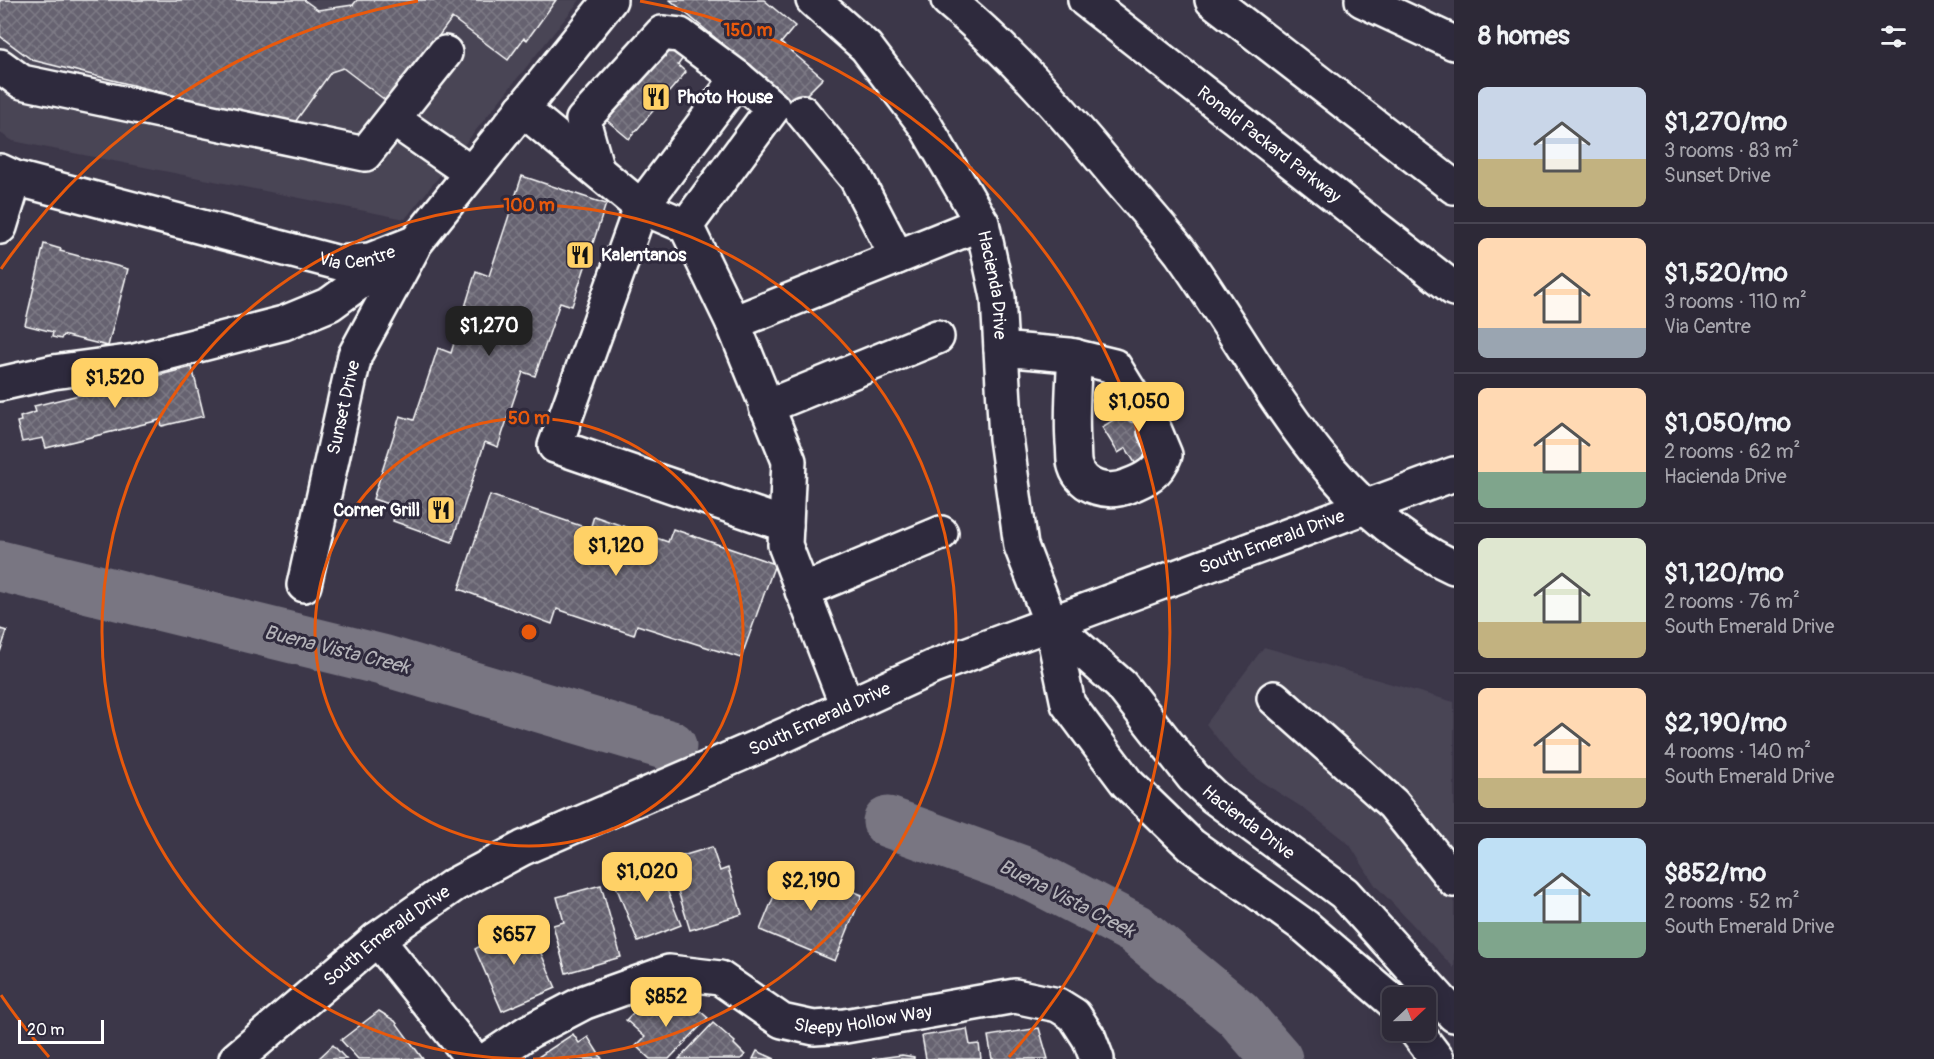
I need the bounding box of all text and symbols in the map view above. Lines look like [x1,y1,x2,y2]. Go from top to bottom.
text: 150 m [724,19,773,42]
text: 8 homes [1478,20,1570,52]
icon: filters [1877,20,1910,53]
restaurant icon: Photo House [640,81,672,113]
street label: Ronald Packard Parkway [1192,81,1346,208]
place label: Photo House [677,86,774,109]
text: $1,270/mo [1664,106,1787,138]
icon: home [1526,111,1598,183]
text: 3 rooms · 83 m² [1664,138,1799,163]
text: Sunset Drive [1664,163,1771,188]
text: 100 m [503,194,555,217]
street label: Hacienda Drive [972,228,1011,340]
restaurant icon: Kalentanos [564,239,596,271]
street label: Via Centre [316,240,399,275]
place label: Kalentanos [601,244,687,267]
text: $1,520/mo [1664,257,1788,289]
icon: home [1526,262,1598,334]
text: 3 rooms · 110 m² [1664,289,1807,314]
pin: $1,270 [440,306,538,357]
text: $1,270 [459,313,519,338]
text: Via Centre [1664,314,1751,339]
pin: $1,520 [66,358,164,409]
street label: Sunset Drive [322,358,366,457]
text: $1,520 [85,365,145,390]
pin: $1,050 [1090,382,1188,433]
text: $1,050 [1108,389,1170,414]
text: 50 m [508,407,550,430]
text: $1,050/mo [1664,407,1791,439]
icon: home [1526,412,1598,484]
text: 2 rooms · 62 m² [1664,439,1800,464]
text: Hacienda Drive [1664,464,1787,489]
restaurant icon: Corner Grill [425,494,457,526]
place label: Corner Grill [333,499,420,522]
street label: South Emerald Drive [1196,504,1348,579]
pin: $1,120 [567,526,665,577]
text: $1,120 [588,533,644,558]
text: $1,120/mo [1664,557,1784,589]
icon: home [1526,562,1598,634]
text: 2 rooms · 76 m² [1664,589,1800,614]
text: South Emerald Drive [1664,614,1834,639]
water label: Buena Vista Creek [262,619,414,680]
centre of rings [519,622,539,642]
street label: South Emerald Drive [745,677,895,761]
text: $2,190/mo [1664,707,1787,739]
icon: home [1526,712,1598,784]
text: 4 rooms · 140 m² [1664,739,1811,764]
text: South Emerald Drive [1664,764,1834,789]
street label: Hacienda Drive [1197,780,1299,865]
pin: $1,020 [598,852,696,903]
water label: Buena Vista Creek [995,853,1140,944]
text: $852/mo [1664,857,1766,889]
text: $1,020 [616,859,678,884]
pin: $2,190 [762,861,860,912]
icon: home [1526,862,1598,934]
text: $2,190 [782,868,840,893]
street label: South Emerald Drive [319,880,455,991]
text: 2 rooms · 52 m² [1664,889,1800,914]
text: South Emerald Drive [1664,914,1834,939]
pin: $657 [478,915,550,966]
text: $657 [492,922,536,947]
pin: $852 [630,977,702,1028]
text: $852 [645,984,687,1009]
north arrow [1382,987,1436,1041]
map controls [1382,987,1436,1041]
street label: Sleepy Hollow Way [792,1000,934,1041]
scale bar [18,1017,104,1044]
text: 20 m [27,1020,65,1040]

